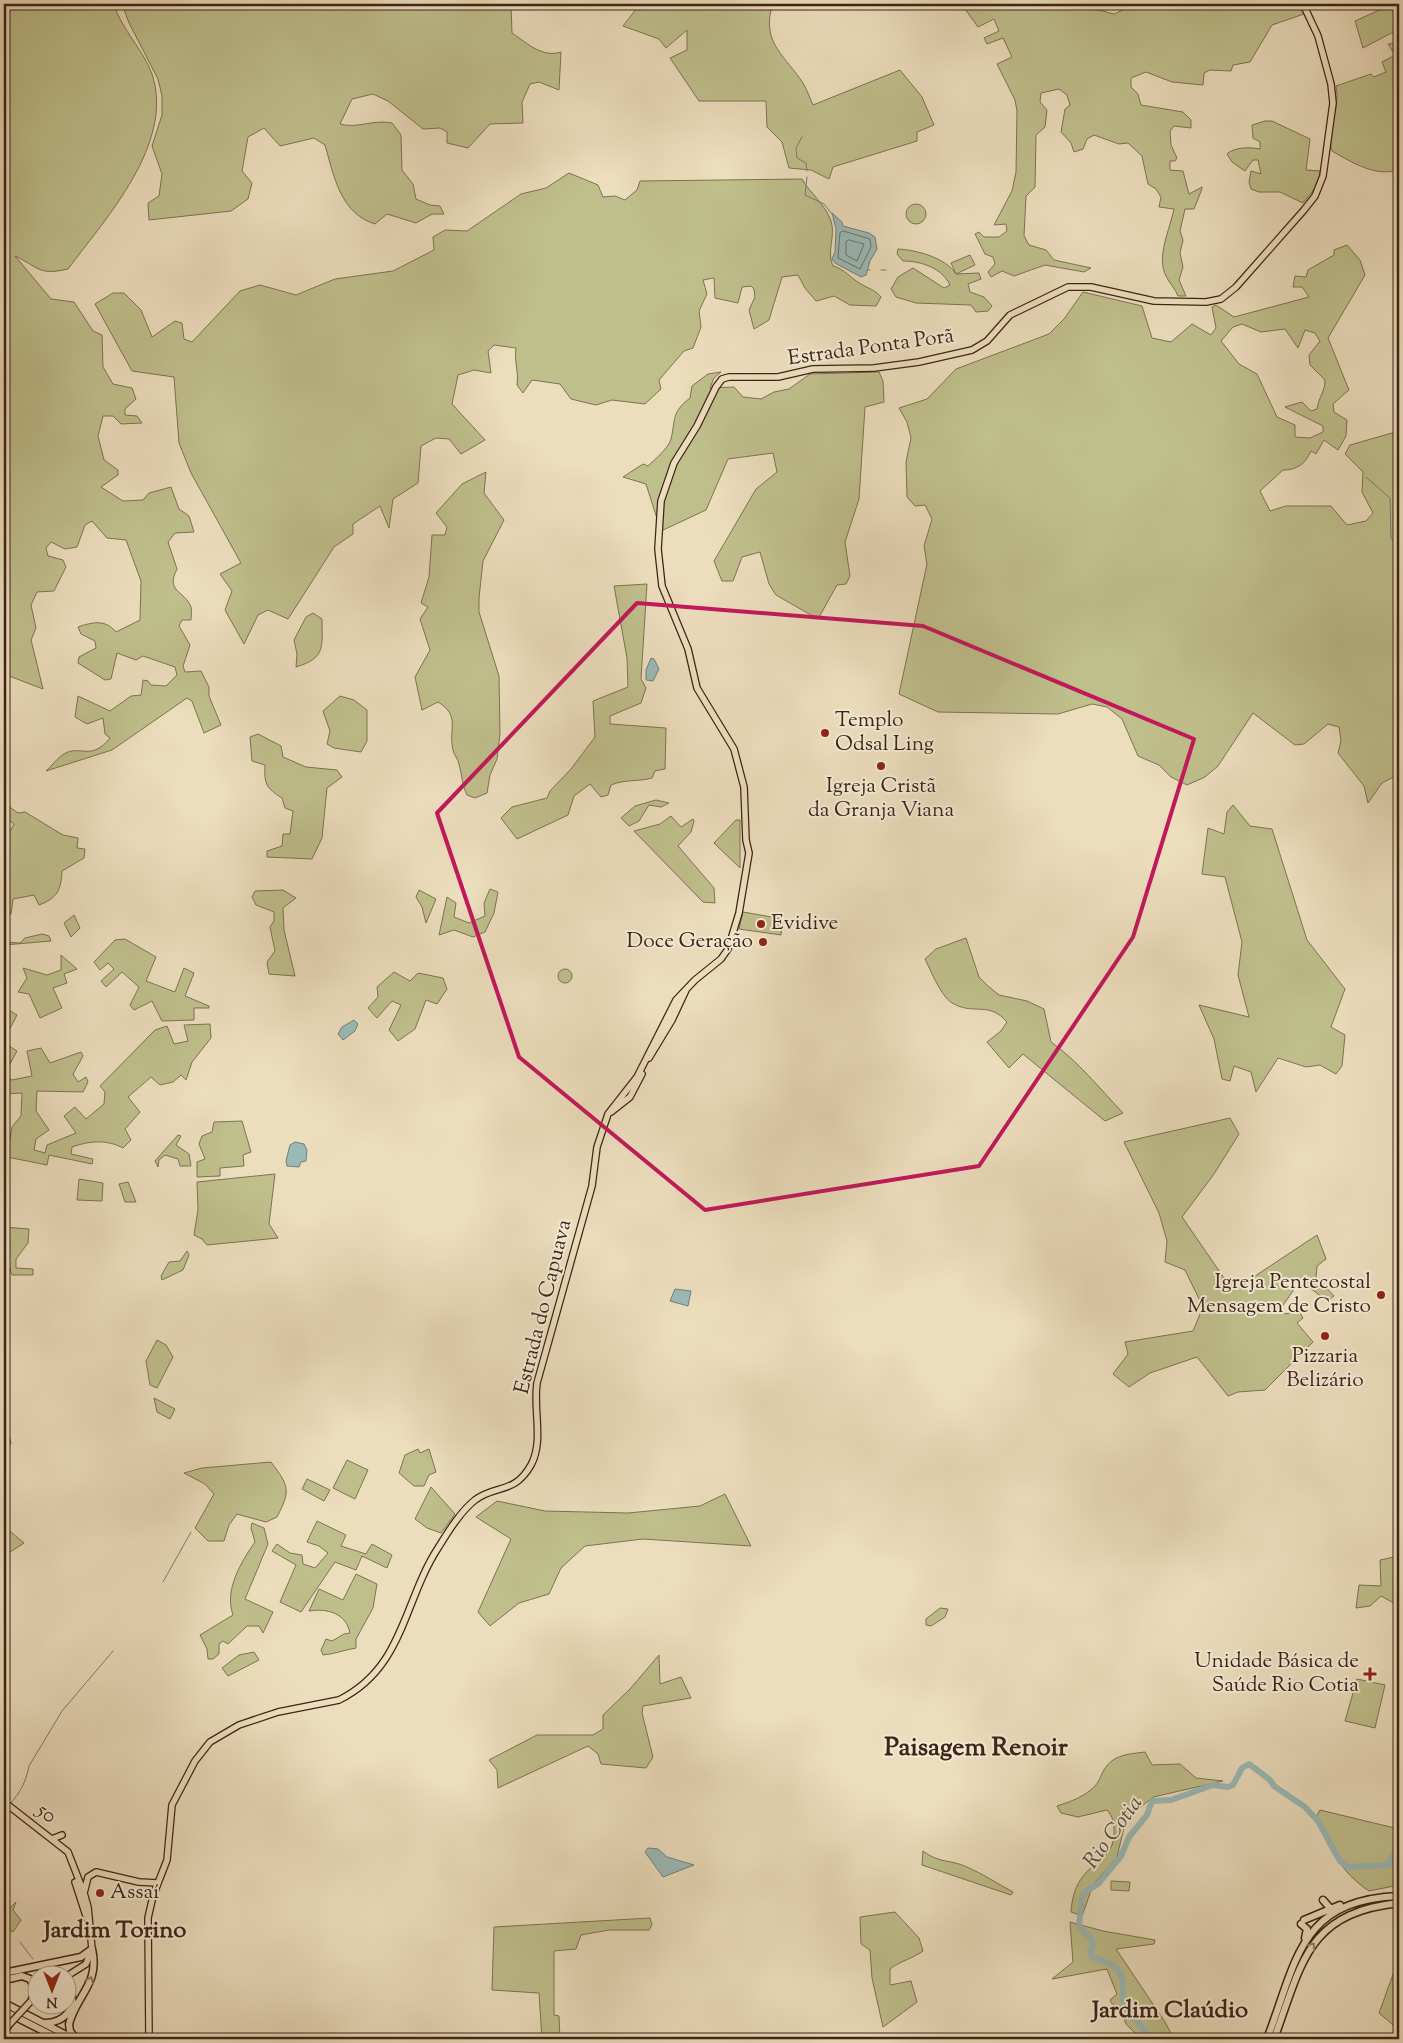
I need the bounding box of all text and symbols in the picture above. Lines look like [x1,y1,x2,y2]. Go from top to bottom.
street label: Estrada Ponta Porã [786,321,956,374]
place label: Templo Odsal Ling [835,706,934,760]
marker: Templo Odsal Ling [819,727,831,739]
marker: Igreja Cristã da Granja Viana [875,760,887,772]
place label: Igreja Cristã da Granja Viana [808,772,954,826]
place label: Evidive [771,909,838,939]
marker: Evidive [755,918,767,930]
place label: Doce Geração [627,927,753,957]
marker: Doce Geração [757,936,769,948]
street label: Estrada do Capuava [508,1216,580,1397]
place label: Igreja Pentecostal Mensagem de Cristo [1187,1268,1371,1322]
marker: Igreja Pentecostal Mensagem de Cristo [1375,1289,1387,1301]
marker: Pizzaria Belizário [1319,1330,1331,1342]
place label: Pizzaria Belizário [1286,1342,1364,1396]
place label: Unidade Básica de Saúde Rio Cotia [1194,1647,1359,1701]
marker: Unidade Básica de Saúde Rio Cotia [1363,1667,1377,1681]
district label: Paisagem Renoir [884,1730,1068,1767]
water label: Rio Cotia [1076,1790,1152,1876]
street label: 50 [29,1796,62,1831]
place label: Assaí [110,1878,159,1908]
marker: Assaí [94,1887,106,1899]
district label: Jardim Torino [42,1914,186,1948]
one-way arrow [1306,1942,1315,1952]
north arrow [28,1966,78,2016]
one-way arrow [84,1976,95,1985]
text: N [46,1991,58,2011]
district label: Jardim Claúdio [1090,1994,1248,2028]

